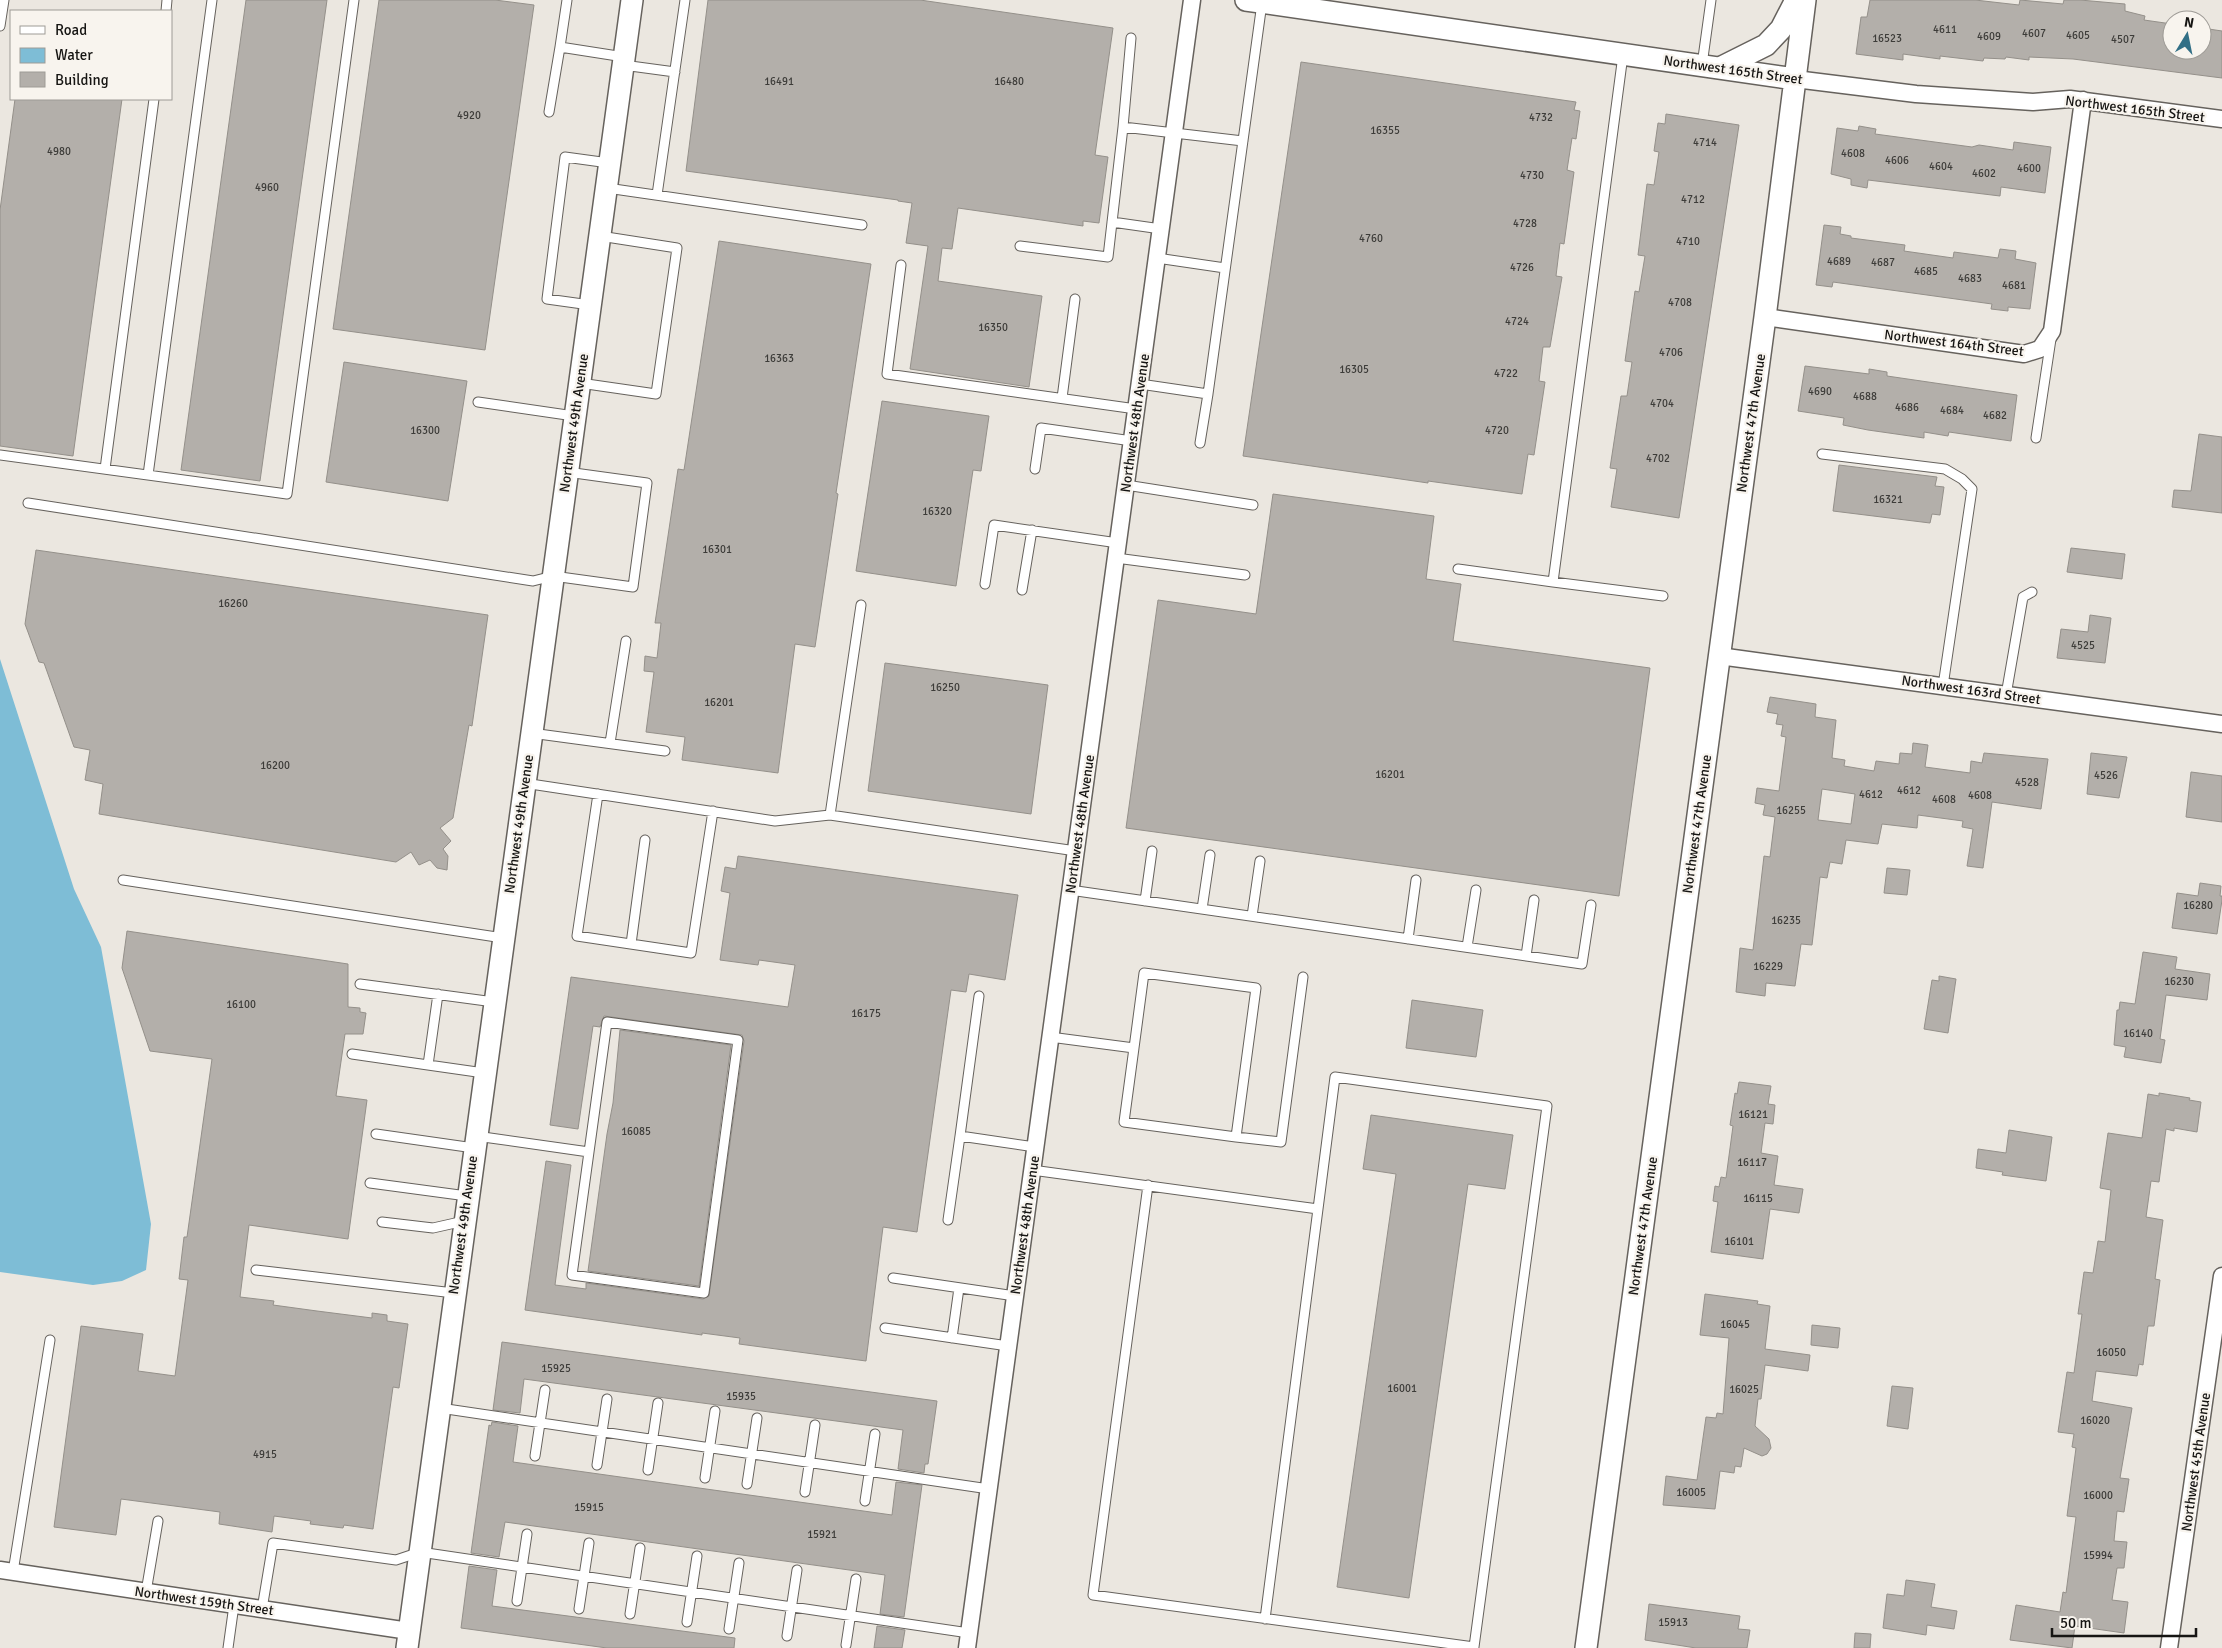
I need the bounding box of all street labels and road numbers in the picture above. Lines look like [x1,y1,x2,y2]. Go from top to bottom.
street label: Northwest 165th Street [1662,52,1804,88]
street label: Northwest 165th Street [2064,92,2206,126]
street label: Northwest 164th Street [1883,326,2025,360]
street label: Northwest 49th Avenue [556,352,592,494]
street label: Northwest 48th Avenue [1117,352,1153,494]
street label: Northwest 47th Avenue [1733,352,1769,494]
street label: Northwest 163rd Street [1900,672,2042,708]
street label: Northwest 49th Avenue [501,753,537,895]
street label: Northwest 48th Avenue [1062,753,1098,895]
street label: Northwest 47th Avenue [1679,753,1715,895]
street label: Northwest 49th Avenue [445,1154,481,1296]
street label: Northwest 48th Avenue [1007,1154,1043,1296]
street label: Northwest 47th Avenue [1625,1155,1661,1297]
street label: Northwest 45th Avenue [2178,1391,2214,1533]
street label: Northwest 159th Street [133,1583,275,1619]

